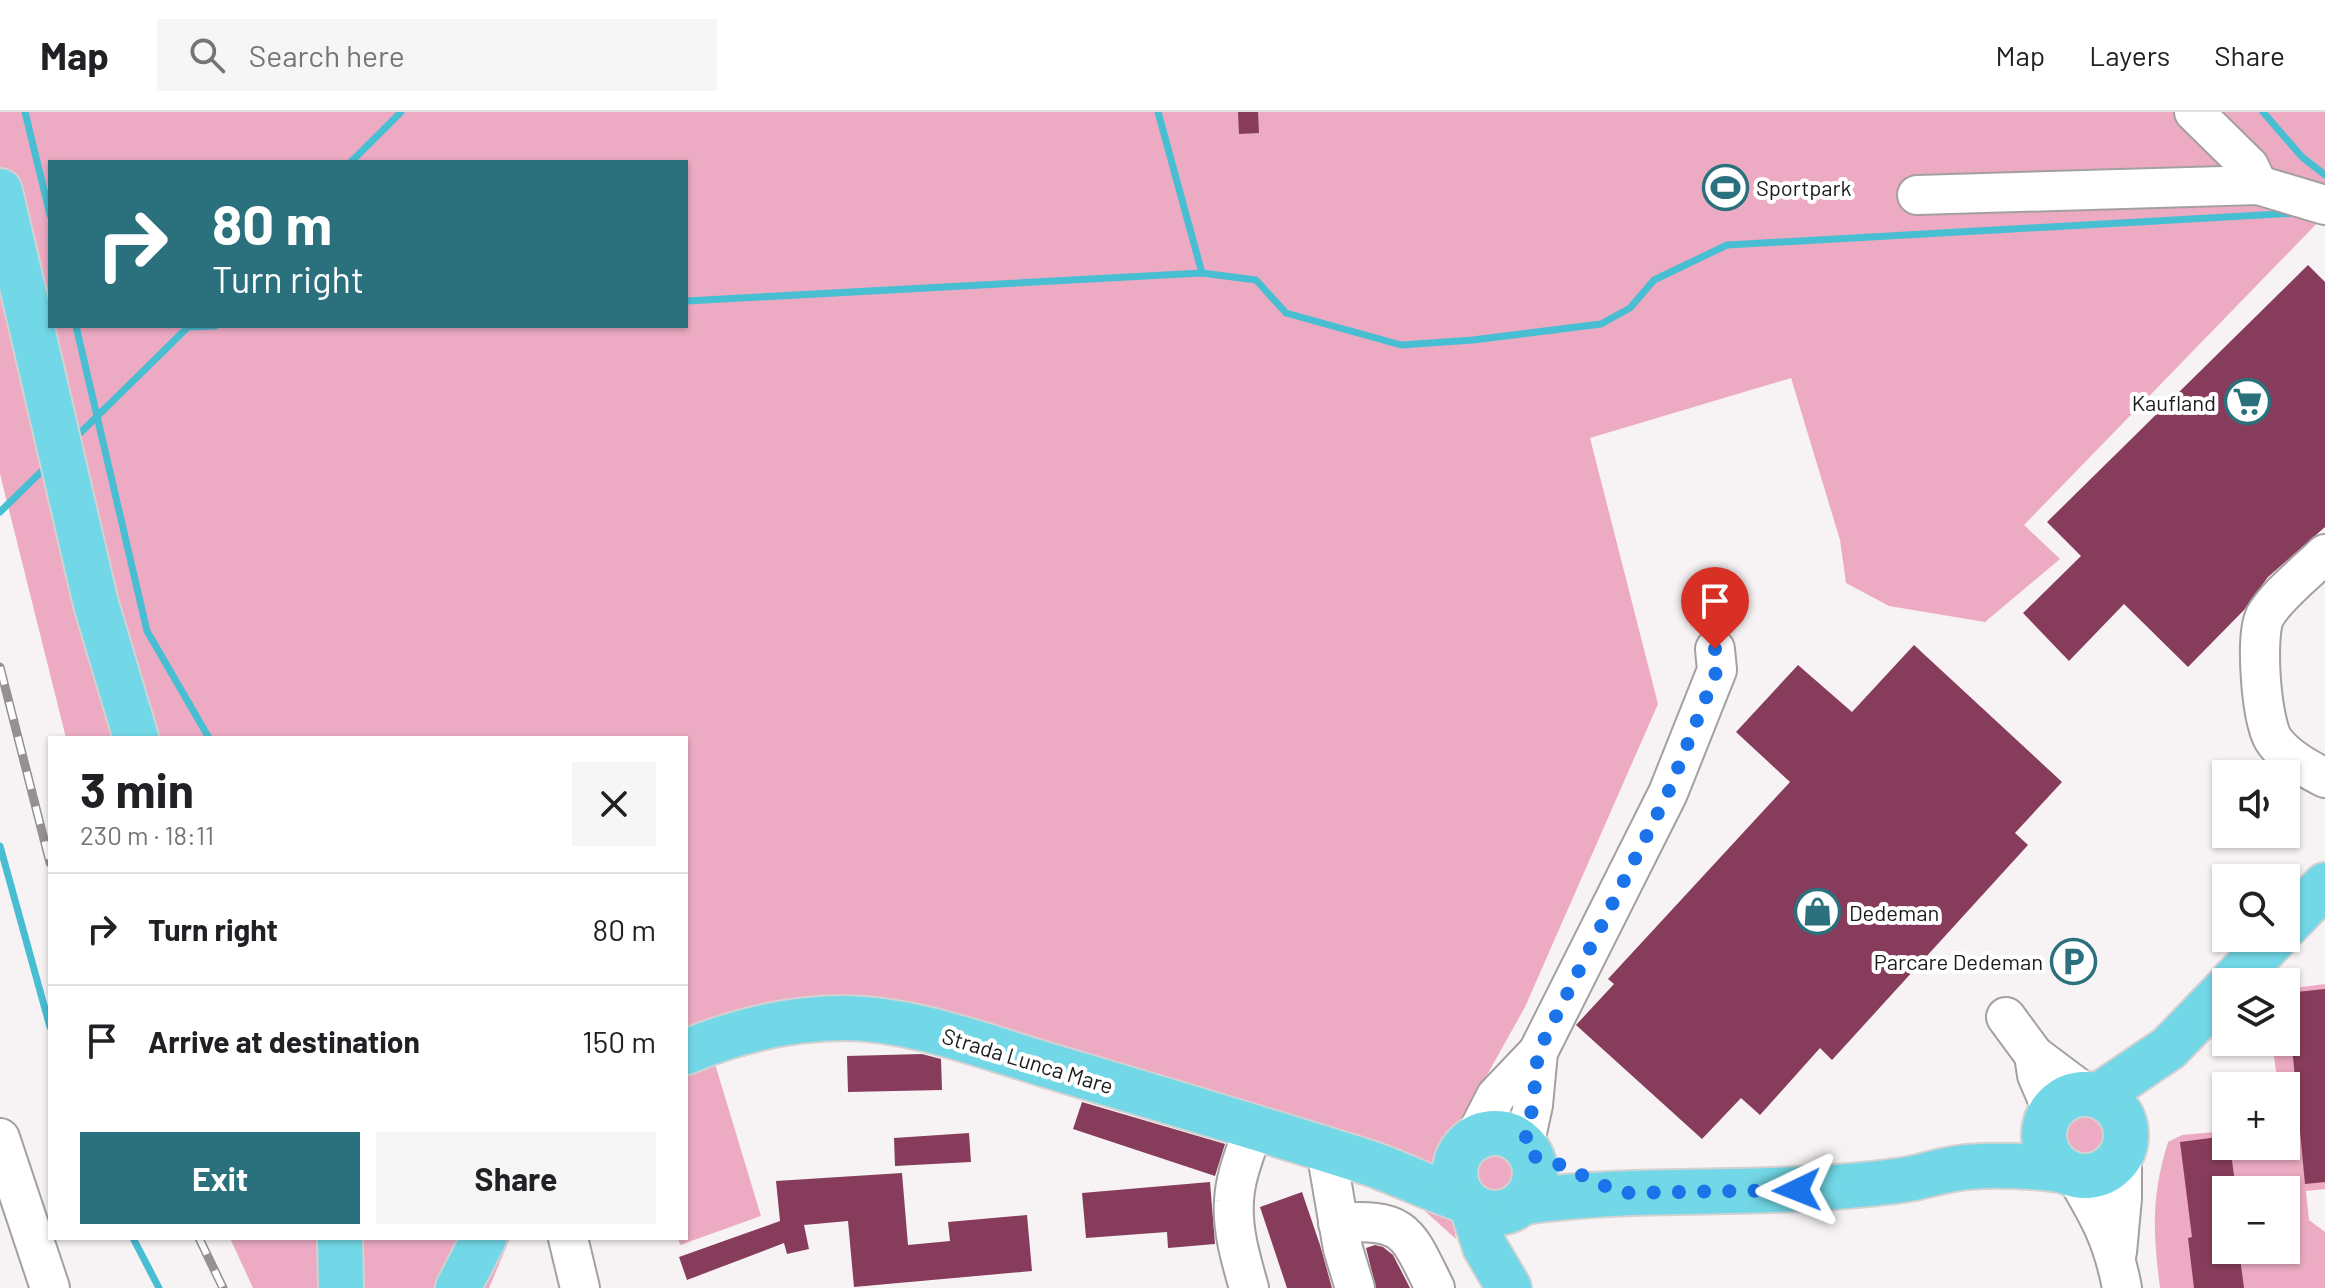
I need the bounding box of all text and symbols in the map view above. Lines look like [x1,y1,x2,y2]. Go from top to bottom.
search box [157,19,717,91]
text: Map [40,32,109,78]
icon: search [185,33,229,77]
text: Search here [249,37,405,73]
text: Map [1995,38,2045,72]
text: Layers [2089,38,2170,72]
text: Share [2214,38,2285,72]
sports icon: Sportpark [1701,163,1749,211]
place label: Sportpark [1756,174,1852,200]
text: 80 m [212,189,332,256]
icon: right [80,192,184,296]
text: Turn right [212,257,364,300]
supermarket icon: Kaufland [2223,378,2271,426]
place label: Kaufland [2132,389,2216,415]
pin [1681,567,1749,649]
icon: arrive [1693,579,1737,623]
text: 3 min [80,760,194,818]
map controls [2212,760,2300,1264]
button: sound [2212,760,2300,848]
button: close [572,762,656,846]
text: 230 m · 18:11 [80,819,214,850]
button: search [2212,864,2300,952]
shop icon: Dedeman [1794,888,1842,936]
place label: Dedeman [1849,899,1939,925]
icon: right [80,907,124,951]
text: Turn right [148,911,278,947]
text: 80 m [593,911,656,947]
parking icon: Parcare Dedeman [2050,937,2098,985]
place label: Parcare Dedeman [1874,948,2043,974]
button: layers [2212,968,2300,1056]
icon: arrive [80,1019,124,1063]
street label: Strada Lunca Mare [939,1022,1117,1098]
text: Arrive at destination [148,1023,420,1059]
text: 150 m [582,1023,656,1059]
button: + [2212,1072,2300,1160]
button: Exit [80,1132,360,1224]
button: Share [376,1132,656,1224]
position arrow [1755,1148,1839,1232]
button: − [2212,1176,2300,1264]

